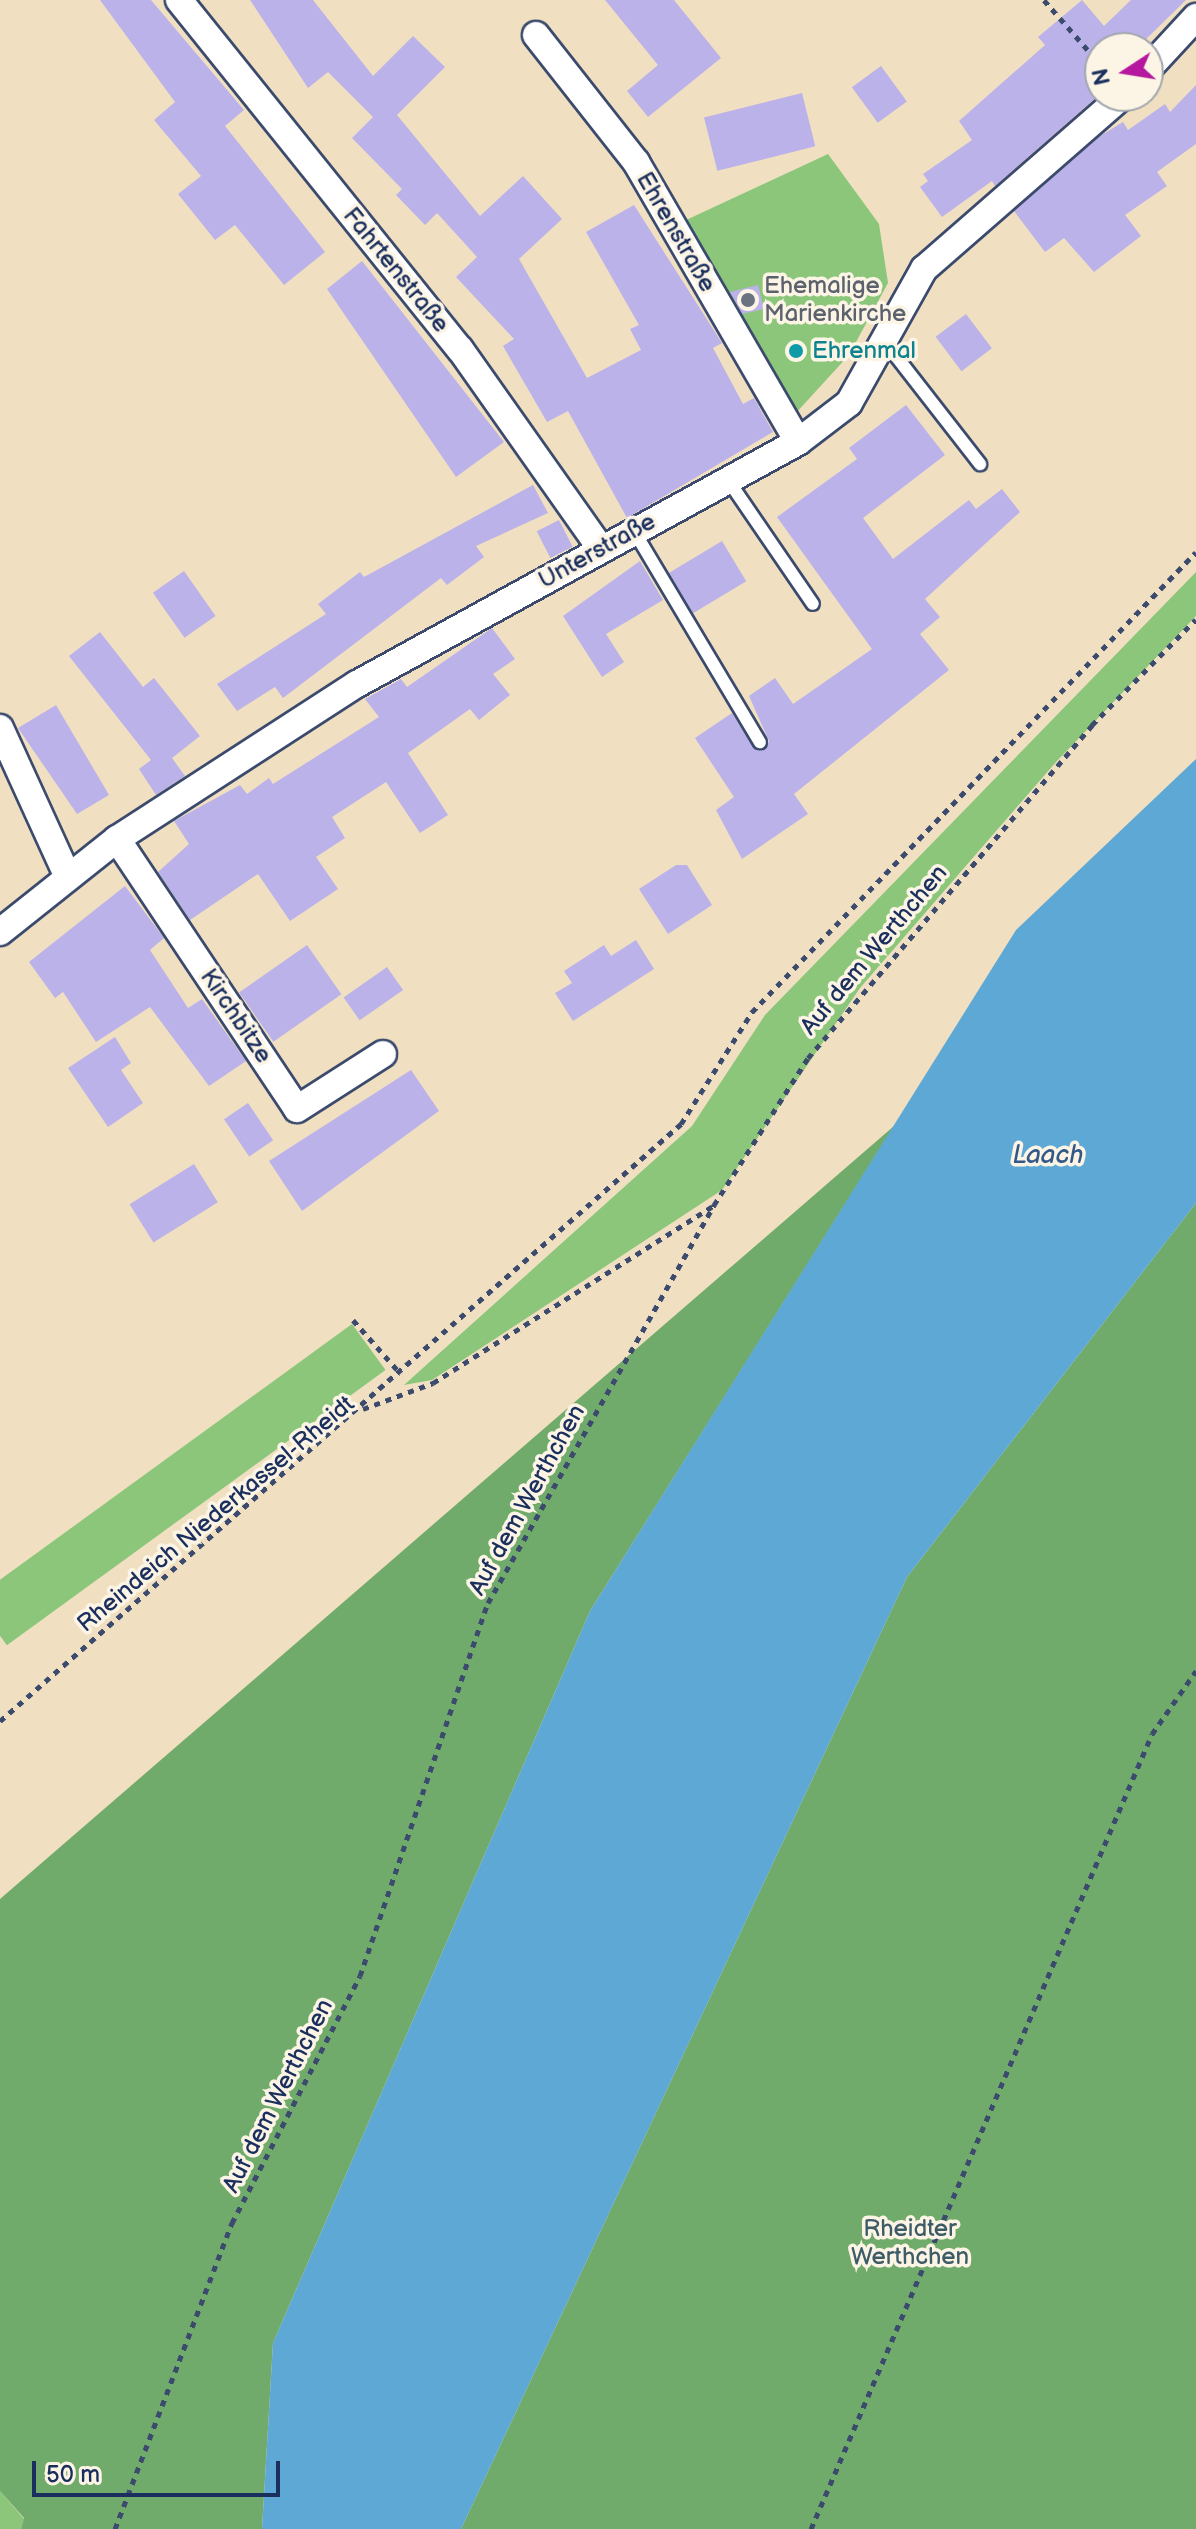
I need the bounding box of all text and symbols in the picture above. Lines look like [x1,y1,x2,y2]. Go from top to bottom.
north arrow [1084,32,1164,112]
text: N [1087,66,1117,88]
street label: Ehrenstraße [630,167,722,297]
street label: Fahrtenstraße [337,202,455,338]
place label: Ehemalige Marienkirche [764,272,906,328]
marker: Ehemalige Marienkirche [739,291,757,309]
place label: Ehrenmal [812,337,916,365]
marker: Ehrenmal [787,342,805,360]
street label: Unterstraße [533,507,661,595]
street label: Auf dem Werthchen [794,859,954,1041]
street label: Kirchbitze [194,963,278,1069]
water label: Laach [1012,1140,1084,1172]
street label: Rheindeich Niederkassel-Rheidt [72,1390,360,1638]
street label: Auf dem Werthchen [462,1399,592,1601]
street label: Auf dem Werthchen [217,1994,339,2198]
park label: Rheidter Werthchen [851,2215,969,2271]
scale bar [36,2445,284,2495]
text: 50 m [46,2460,100,2489]

